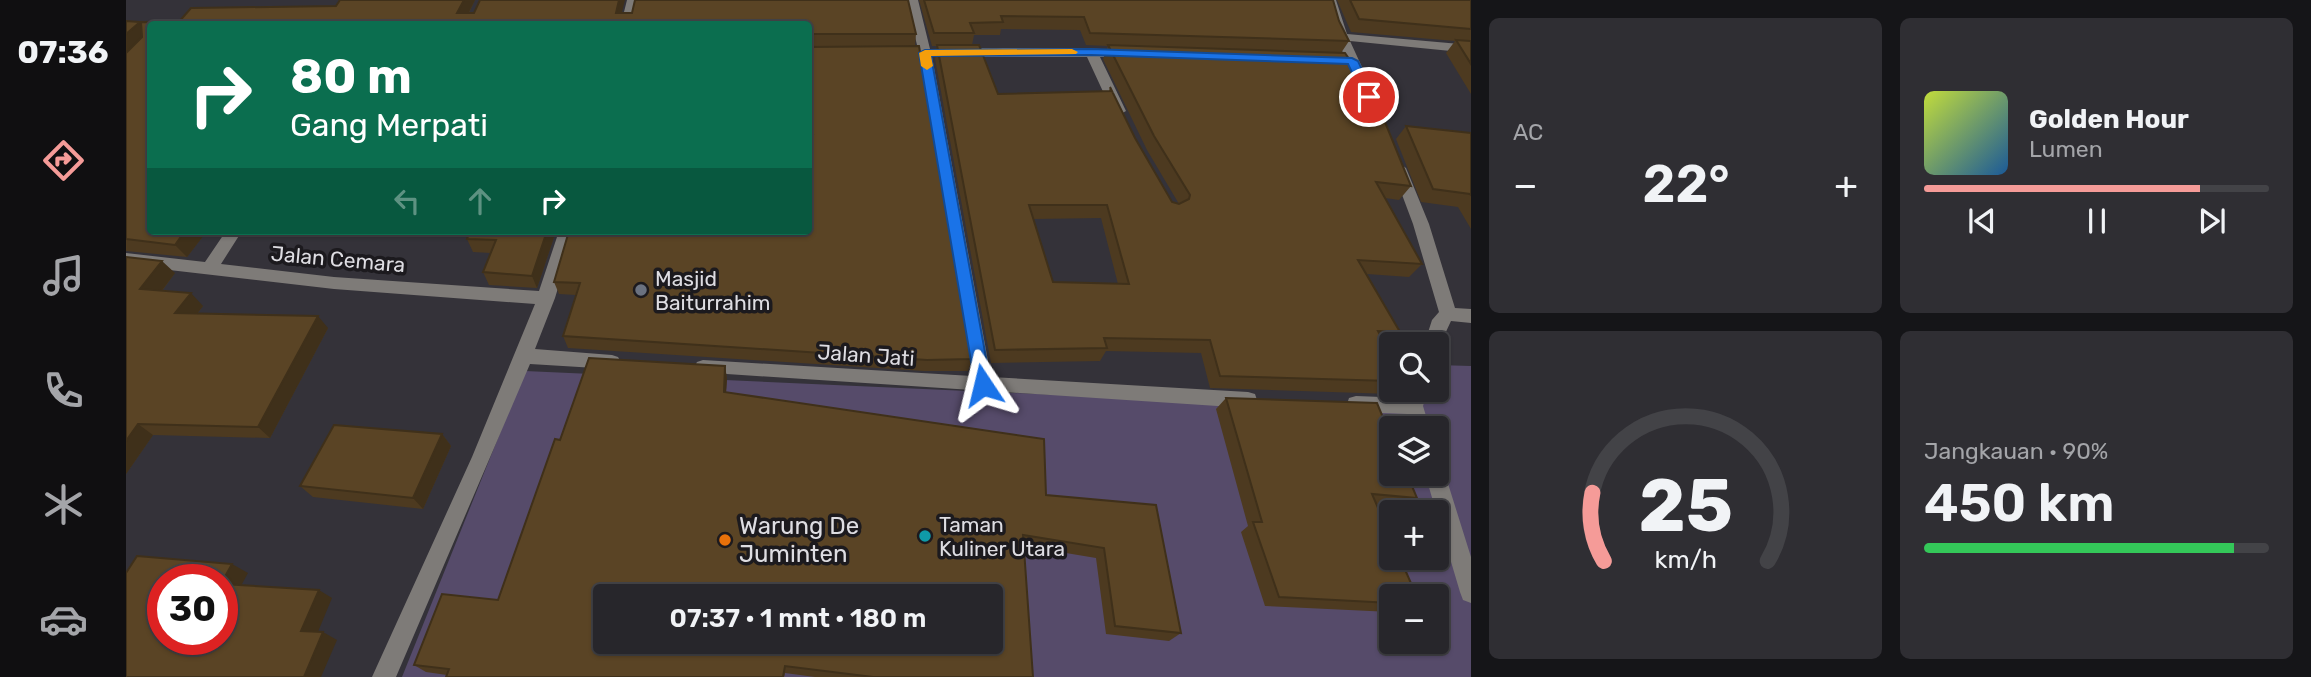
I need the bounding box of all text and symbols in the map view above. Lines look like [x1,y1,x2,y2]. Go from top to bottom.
text: 07:36 [17,33,109,71]
text: 80 m [290,47,412,105]
icon: right [175,49,266,140]
pin [1339,67,1399,127]
icon: arrive [1350,78,1388,116]
text: Golden Hour [2029,104,2189,135]
text: Gang Merpati [290,106,488,144]
text: AC [1513,118,1543,146]
text: Lumen [2029,135,2103,163]
icon: directions [39,136,88,185]
text: 22° [1643,153,1730,215]
text: − [1513,162,1538,208]
text: + [1834,162,1858,208]
icon: left [388,182,426,220]
icon: ahead [461,182,499,220]
icon: right [534,182,572,220]
icon: previous [1963,202,2001,240]
icon: pause [2078,202,2116,240]
icon: next [2193,202,2231,240]
street label: Jalan Cemara [270,241,406,277]
icon: music [39,251,88,300]
place label: Masjid Baiturrahim [655,266,770,315]
marker: Masjid Baiturrahim [633,282,649,298]
map controls [1379,332,1449,654]
button: search [1379,332,1449,402]
street label: Jalan Jati [817,339,915,371]
position arrow [946,348,1020,422]
icon: phone [39,366,88,415]
button: layers [1379,416,1449,486]
text: Jangkauan · 90% [1924,437,2108,465]
text: 25 [1638,463,1733,549]
text: 450 km [1924,472,2115,534]
icon: climate [39,480,88,529]
button: + [1379,500,1449,570]
place label: Warung De Juminten [739,512,859,568]
place label: Taman Kuliner Utara [939,512,1065,561]
marker: Taman Kuliner Utara [917,528,933,544]
marker: Warung De Juminten [717,532,733,548]
text: km/h [1654,545,1717,574]
speed limit sign: 30 [147,564,238,655]
button: − [1379,584,1449,654]
icon: car [39,595,88,644]
text: 07:37 · 1 mnt · 180 m [670,603,926,634]

